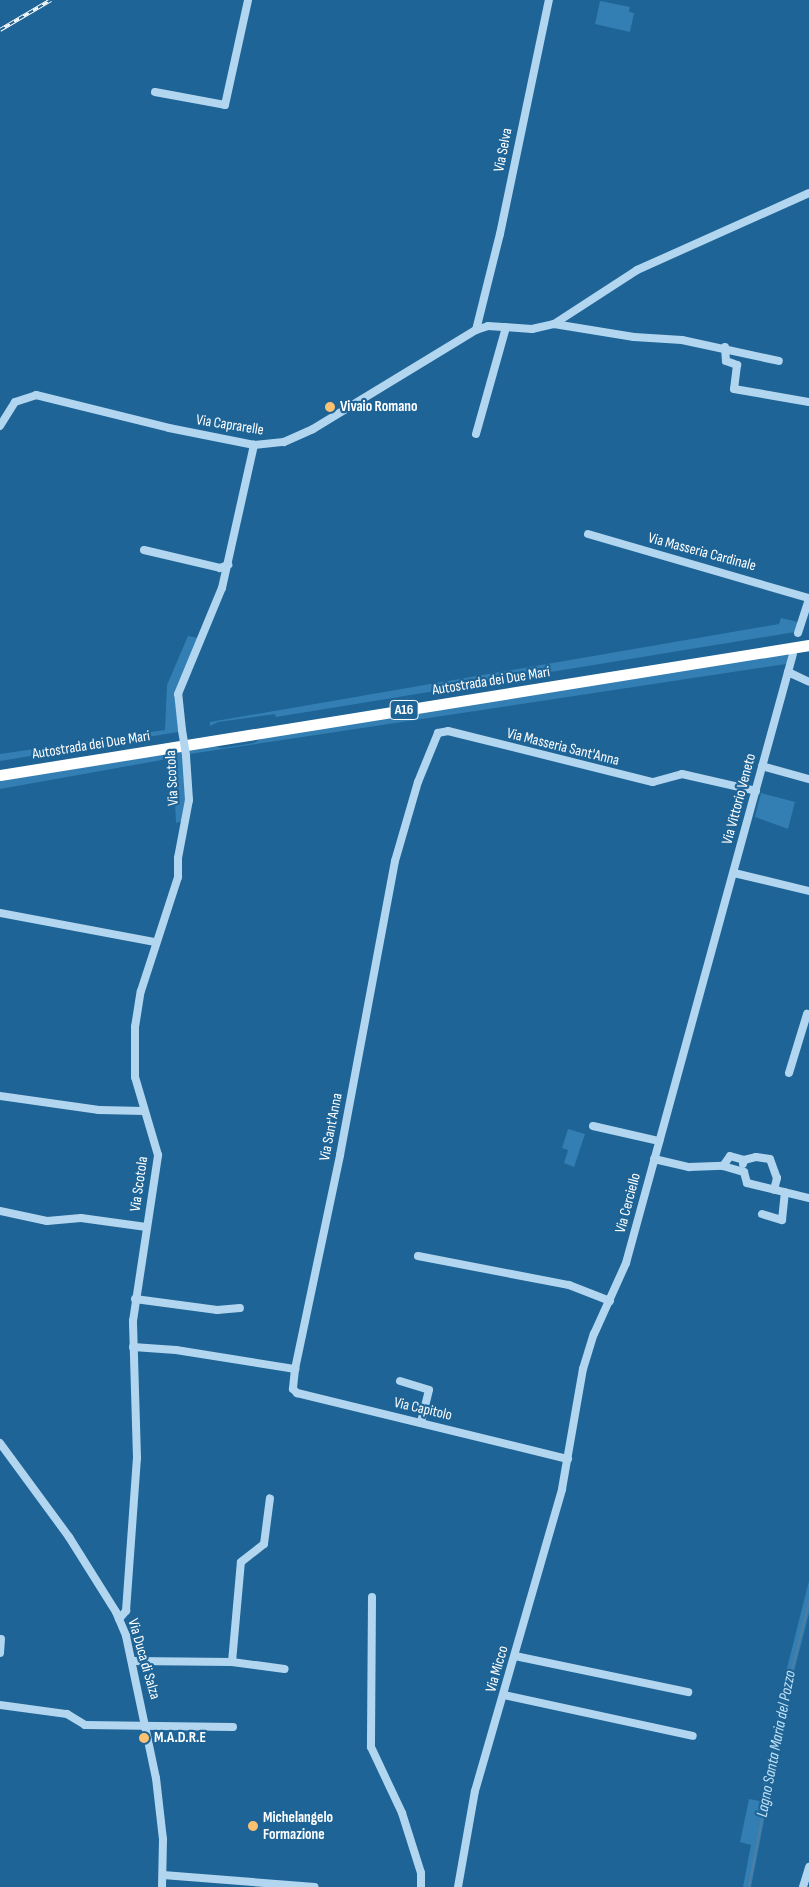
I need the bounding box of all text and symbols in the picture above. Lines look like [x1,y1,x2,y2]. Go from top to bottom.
street label: Via Selva [490,127,516,173]
place label: Vivaio Romano [340,398,418,416]
marker: Vivaio Romano [324,401,336,413]
street label: Via Caprarelle [195,411,265,439]
street label: Via Masseria Cardinale [646,529,758,575]
street label: Autostrada dei Due Mari [431,663,551,699]
road number: A16 [389,698,419,722]
street label: Via Masseria Sant'Anna [505,724,621,770]
street label: Autostrada dei Due Mari [31,727,151,763]
street label: Via Scotola [162,750,182,806]
street label: Via Vittorio Veneto [718,751,760,847]
street label: Via Sant'Anna [316,1092,346,1162]
street label: Via Scotola [126,1155,152,1213]
street label: Via Cerciello [611,1171,645,1235]
street label: Via Capitolo [392,1394,454,1424]
street label: Via Duca di Salza [124,1617,164,1701]
street label: Via Micco [482,1644,512,1694]
water label: Lagno Santa Maria del Pozzo [753,1669,801,1819]
place label: M.A.D.R.E [154,1729,206,1747]
marker: M.A.D.R.E [138,1732,150,1744]
place label: Michelangelo Formazione [263,1808,333,1843]
marker: Michelangelo Formazione [247,1820,259,1832]

